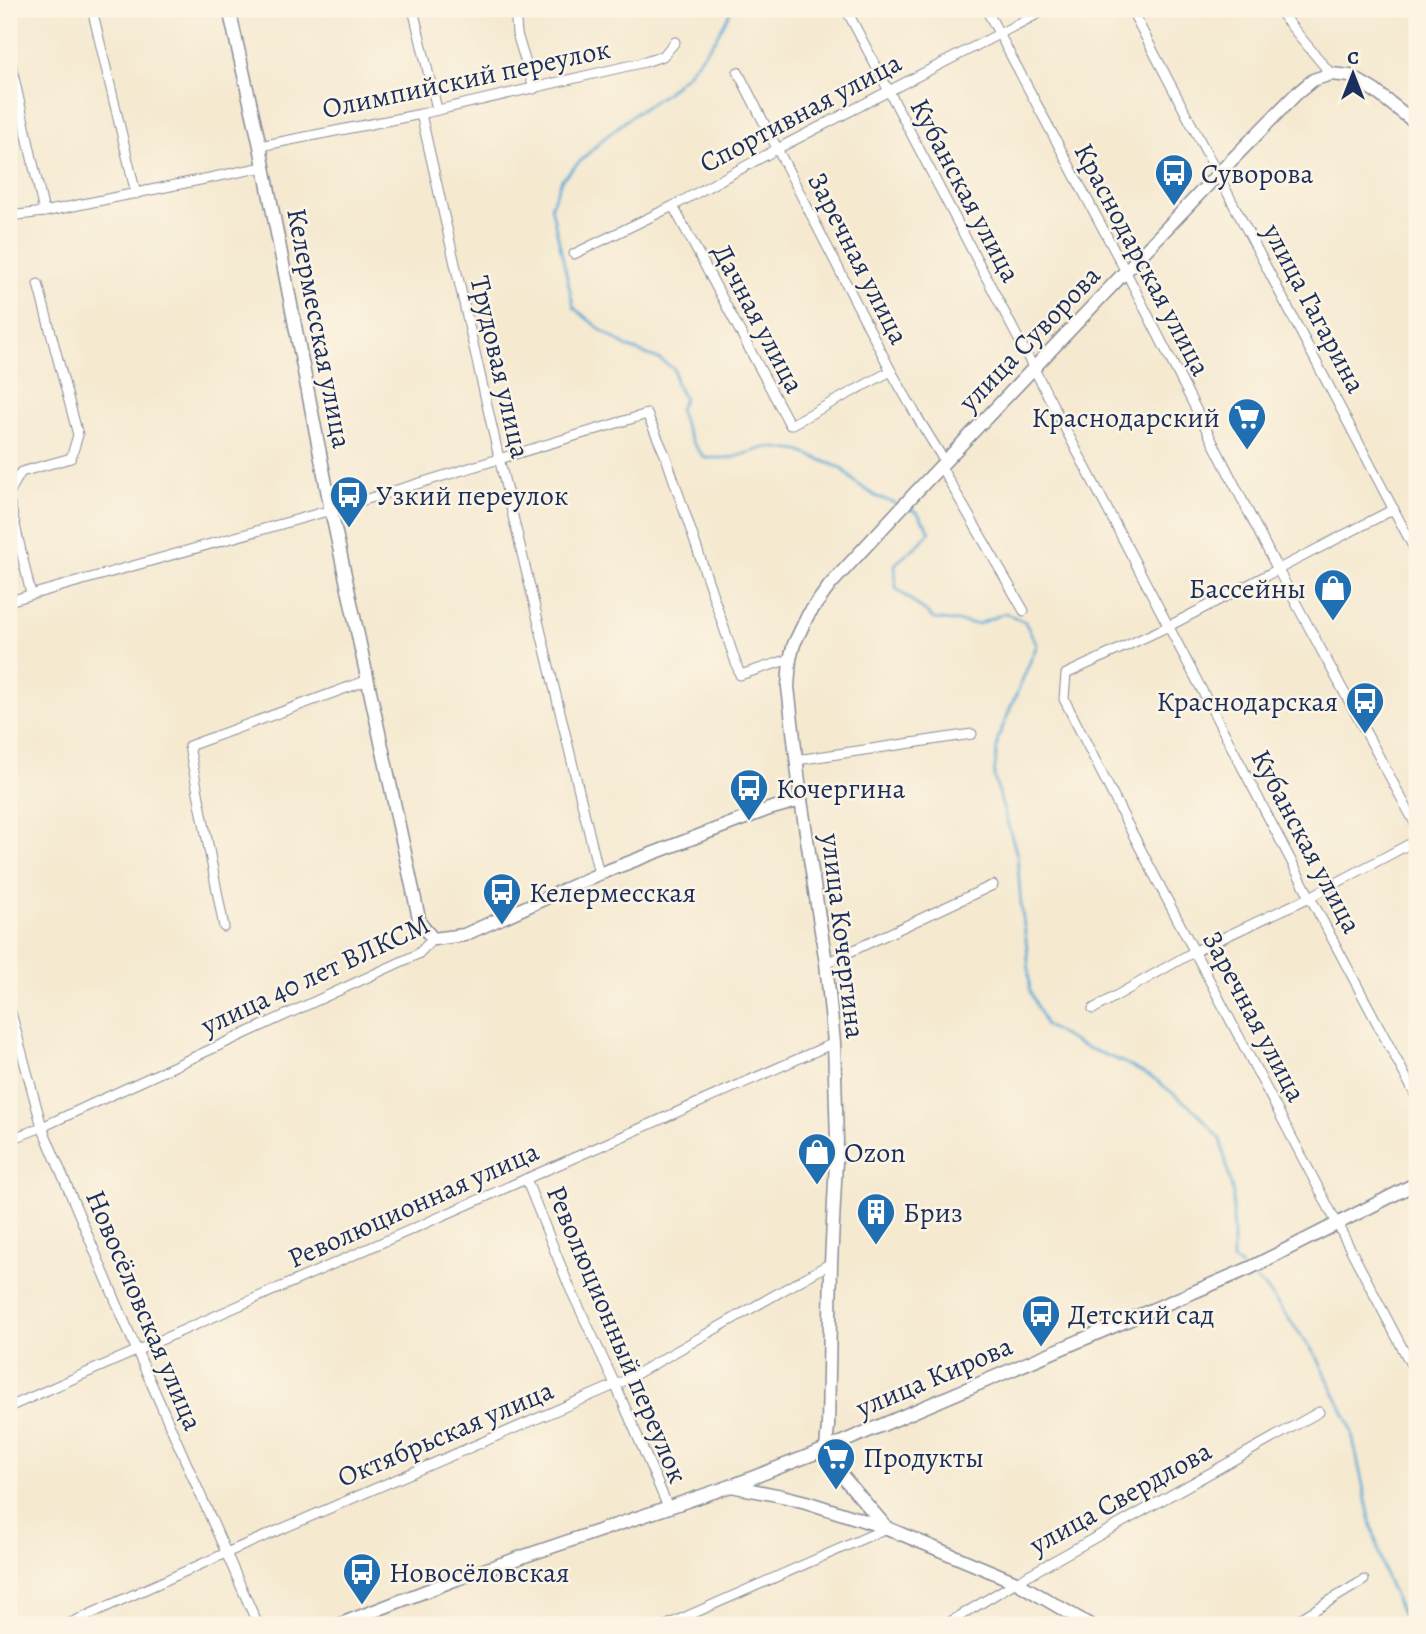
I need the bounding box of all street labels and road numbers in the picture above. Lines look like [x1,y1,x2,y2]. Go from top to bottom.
street label: Олимпийский переулок [319,30,614,128]
street label: Спортивная улица [693,44,908,182]
street label: Кубанская улица [901,92,1030,289]
street label: Краснодарская улица [1065,136,1220,383]
street label: Заречная улица [798,166,918,351]
street label: Келермесская улица [277,205,361,452]
street label: улица Гагарина [1253,216,1375,400]
street label: Дачная улица [703,237,813,400]
street label: улица Суворова [950,257,1109,421]
street label: Трудовая улица [461,272,539,462]
street label: Кубанская улица [1242,743,1371,940]
street label: улица Кочергина [811,830,874,1041]
street label: улица 40 лет ВЛКСМ [194,905,436,1045]
street label: Заречная улица [1193,924,1315,1109]
street label: Революционная улица [282,1132,545,1277]
street label: Революционный переулок [537,1180,697,1489]
street label: Новосёловская улица [76,1184,212,1436]
street label: улица Кирова [849,1327,1018,1427]
street label: Октябрьская улица [332,1371,559,1497]
street label: улица Свердлова [1022,1432,1218,1564]

